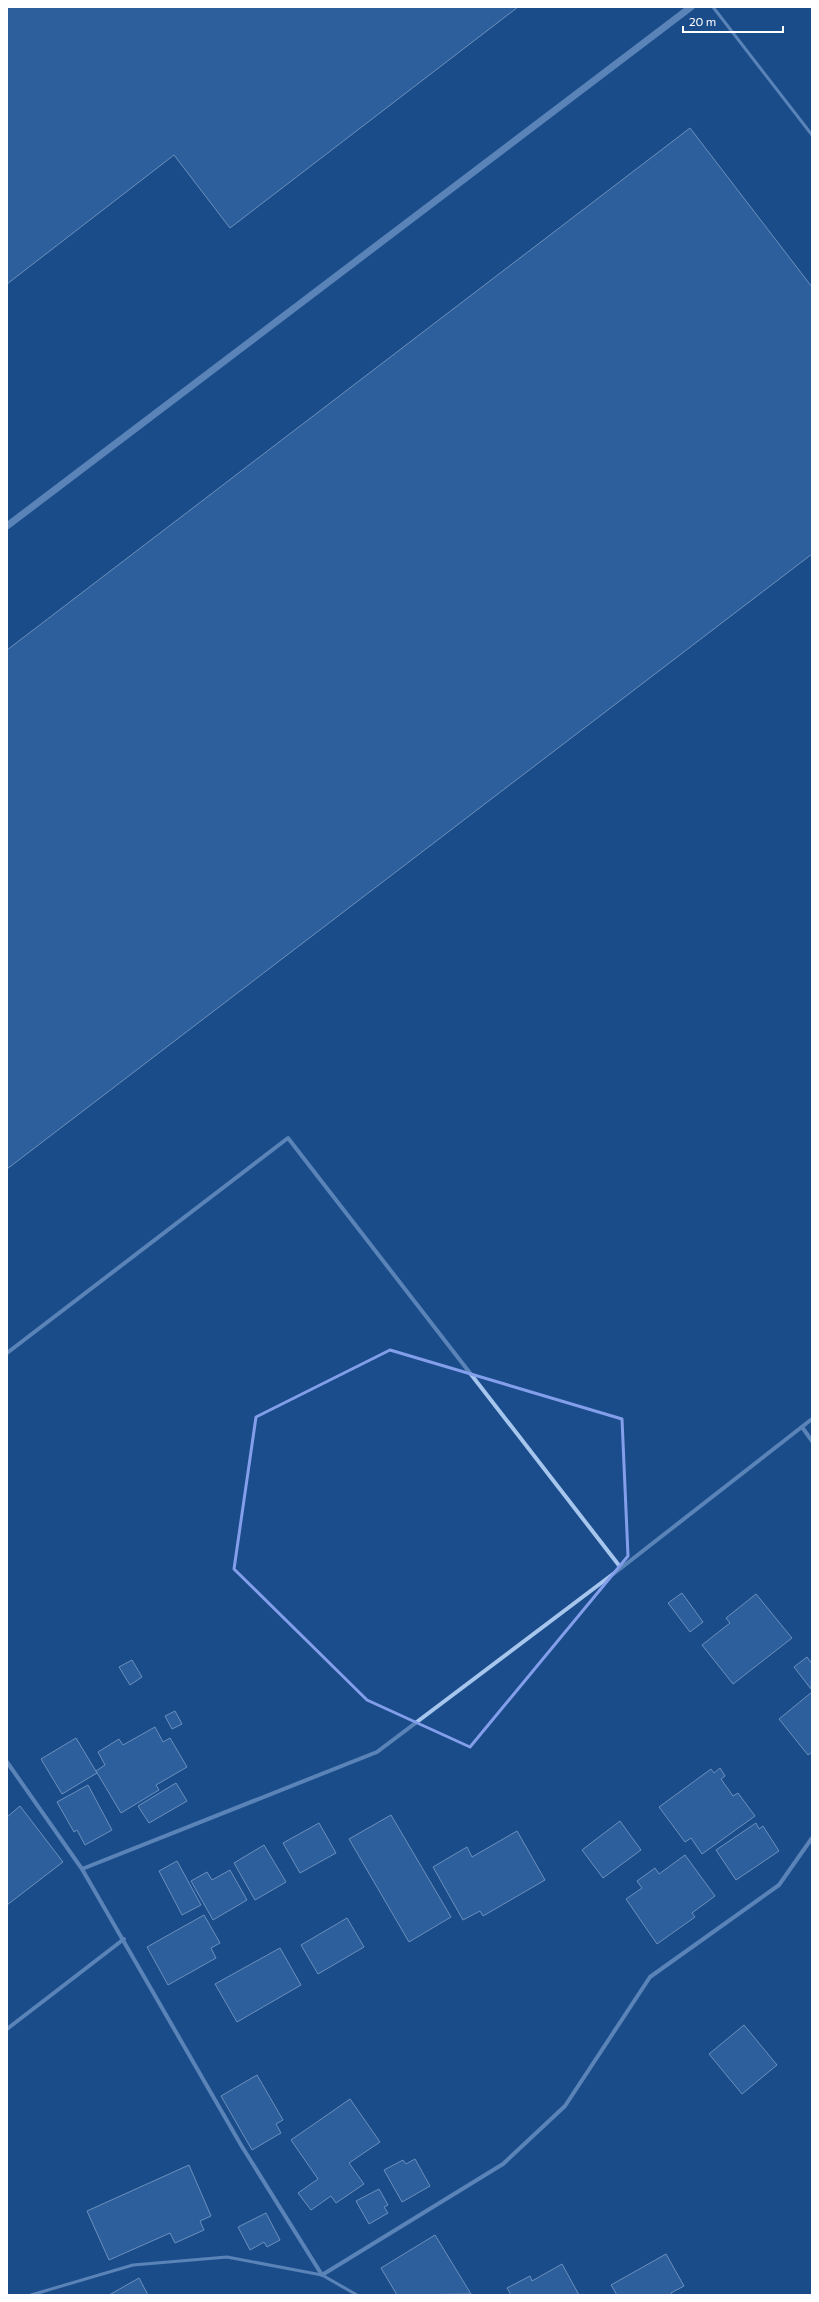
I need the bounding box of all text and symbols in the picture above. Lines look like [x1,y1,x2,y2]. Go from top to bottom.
scale bar [683,8,783,34]
text: 20 m [689,14,716,28]

